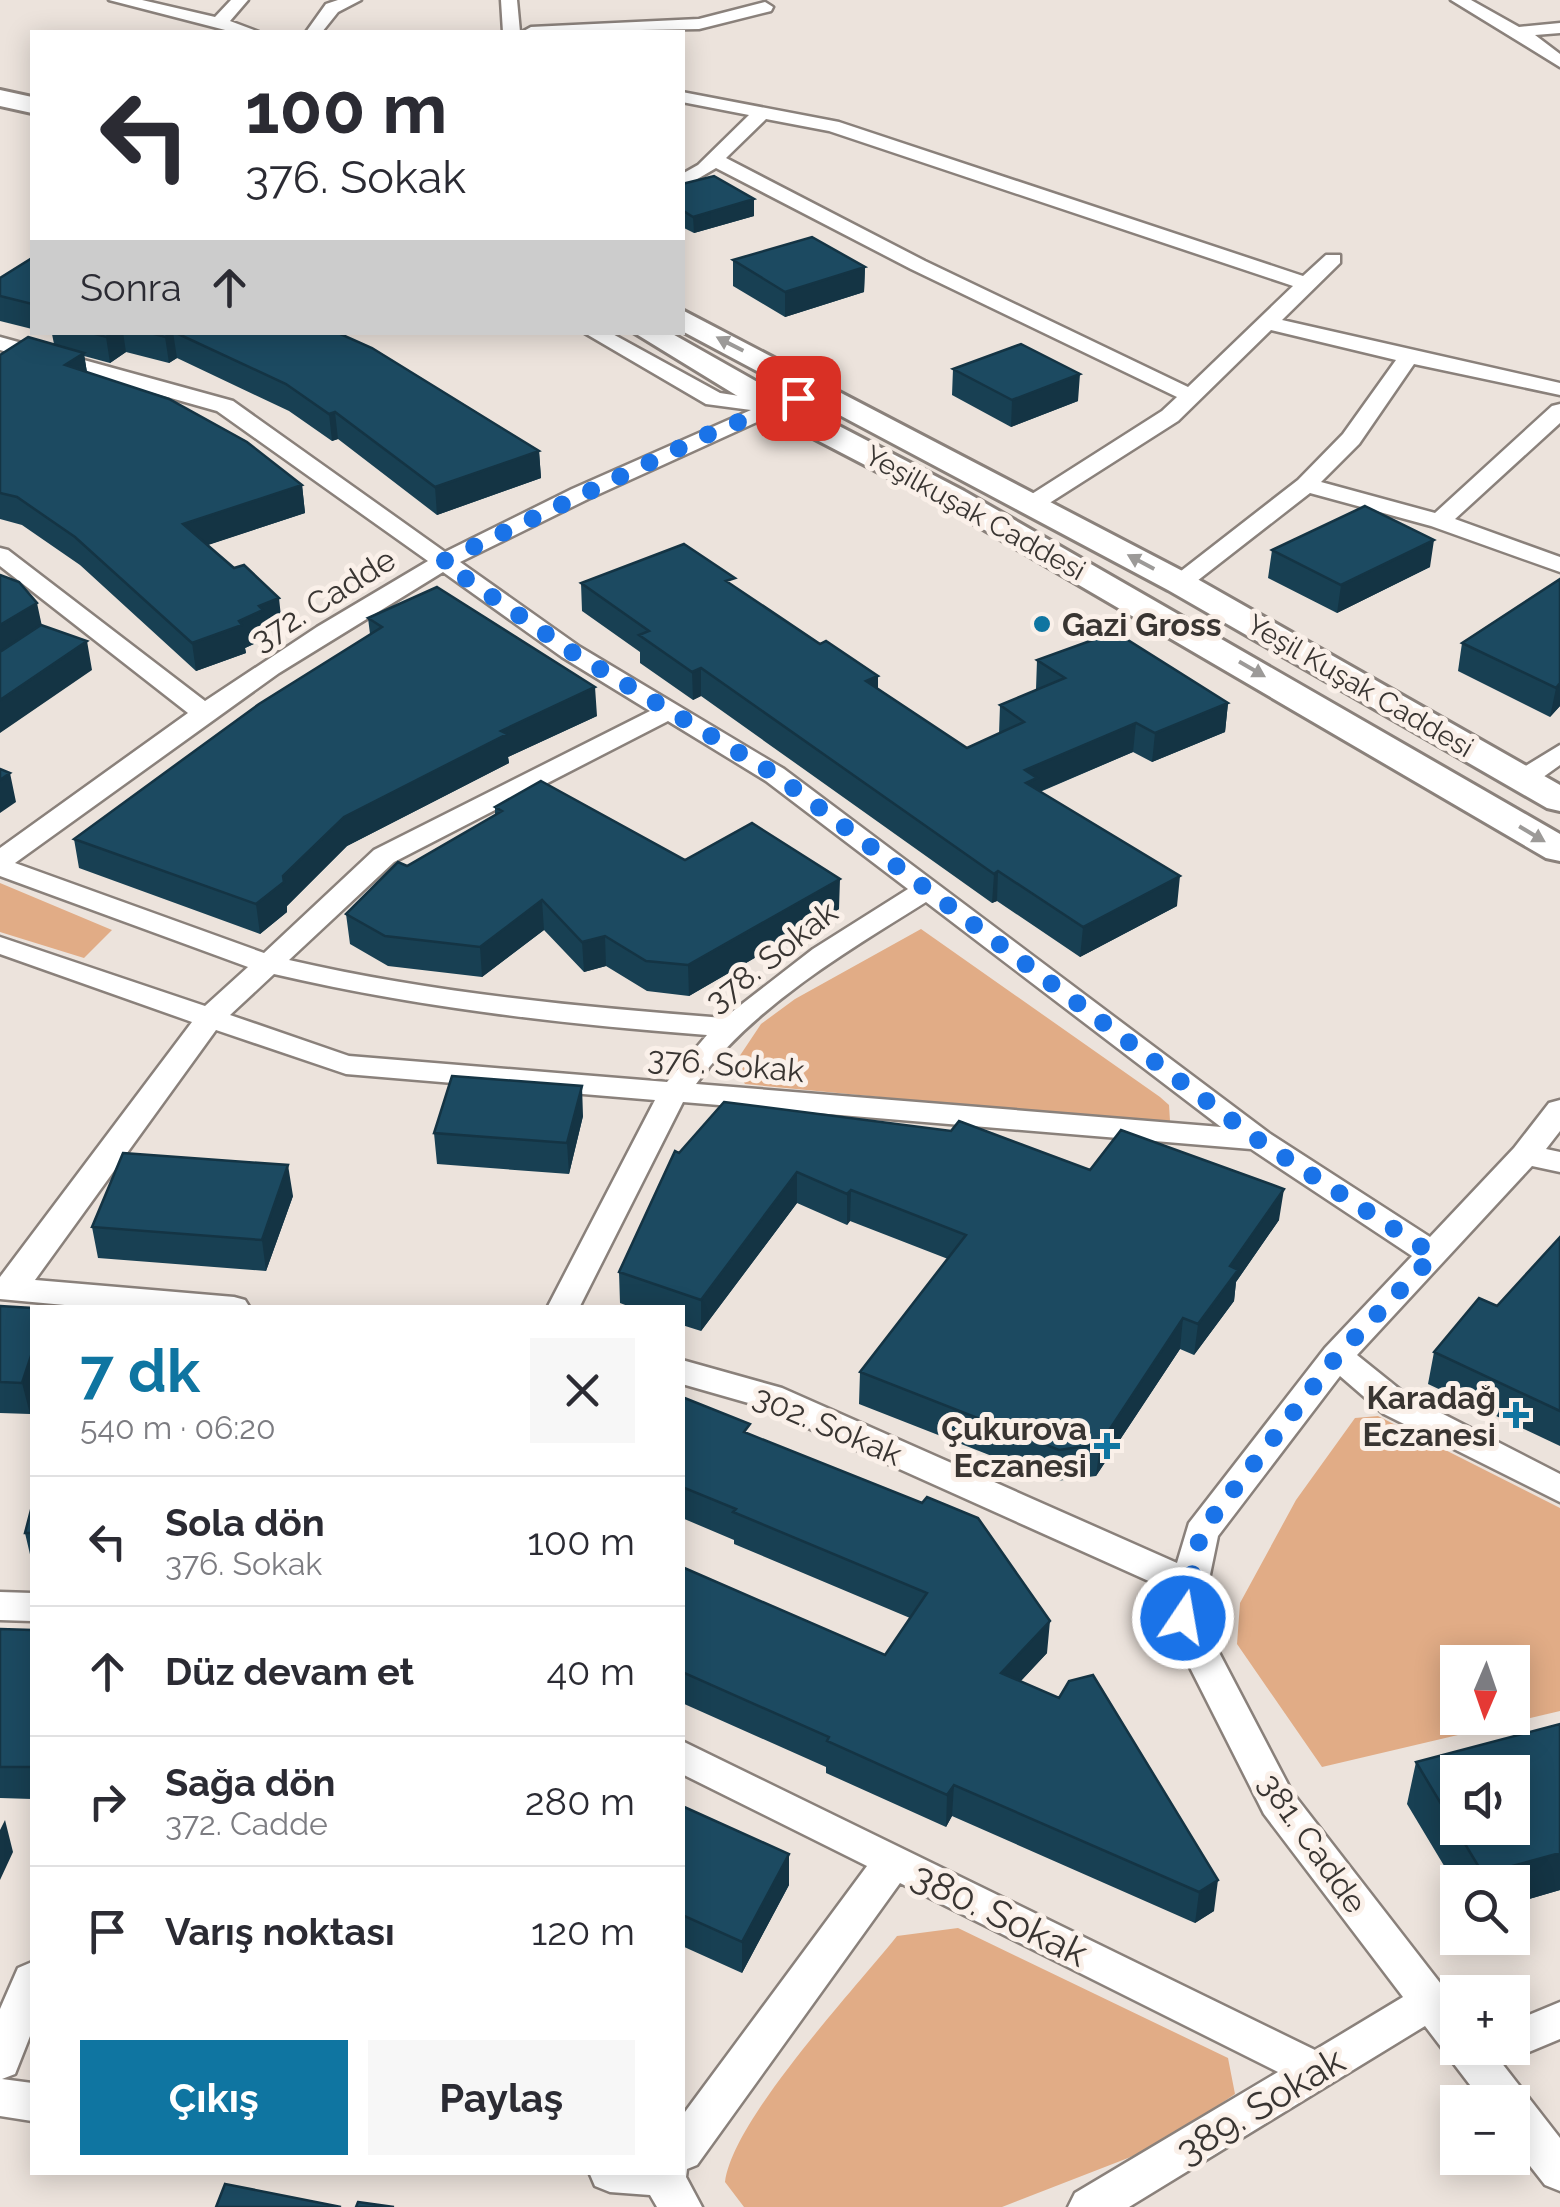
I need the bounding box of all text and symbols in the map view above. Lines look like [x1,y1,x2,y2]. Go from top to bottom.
text: 100 m [245,67,448,149]
icon: left [80,70,210,200]
text: 376. Sokak [245,151,466,204]
icon: ahead [202,260,257,315]
text: Sonra [80,265,182,310]
one-way arrow [715,336,744,353]
pin [756,356,841,441]
icon: arrive [771,371,826,426]
street label: Yeşilkuşak Caddesi [859,439,1091,587]
street label: 372. Cadde [244,540,402,658]
one-way arrow [1126,554,1155,571]
place label: Gazi Gross [1062,606,1222,643]
street label: Yeşil Kuşak Caddesi [1241,608,1479,764]
marker: Gazi Gross [1031,613,1053,635]
one-way arrow [1237,660,1266,677]
one-way arrow [1518,824,1546,842]
street label: 378. Sokak [698,893,844,1019]
street label: 376. Sokak [646,1039,806,1089]
text: 7 dk [80,1336,200,1406]
button: close [530,1338,635,1443]
street label: 302. Sokak [748,1377,908,1473]
place label: Karadağ Eczanesi [1362,1379,1496,1453]
marker: Karadağ Eczanesi [1505,1404,1527,1426]
text: 540 m · 06:20 [80,1409,276,1446]
place label: Çukurova Eczanesi [941,1410,1087,1484]
marker: Çukurova Eczanesi [1096,1435,1118,1457]
text: Sola dön [165,1500,325,1545]
icon: left [80,1514,135,1569]
text: 100 m [528,1519,635,1564]
text: 376. Sokak [165,1545,322,1582]
position arrow [1131,1566,1235,1670]
icon: ahead [80,1644,135,1699]
north arrow [1440,1645,1530,1735]
map controls [1440,1645,1530,2175]
text: Düz devam et [165,1649,414,1694]
text: 40 m [546,1649,635,1694]
button: sound [1440,1755,1530,1845]
text: Sağa dön [165,1760,336,1805]
street label: 381. Cadde [1251,1766,1375,1920]
icon: right [80,1774,135,1829]
text: 280 m [525,1779,635,1824]
text: 372. Cadde [165,1805,328,1842]
street label: 380. Sokak [905,1852,1095,1976]
button: search [1440,1865,1530,1955]
icon: arrive [80,1904,135,1959]
text: Varış noktası [165,1909,395,1954]
text: 120 m [531,1909,635,1954]
button: + [1440,1975,1530,2065]
street label: 389. Sokak [1168,2037,1352,2173]
button: Çıkış [80,2040,348,2155]
button: Paylaş [368,2040,635,2155]
button: − [1440,2085,1530,2175]

